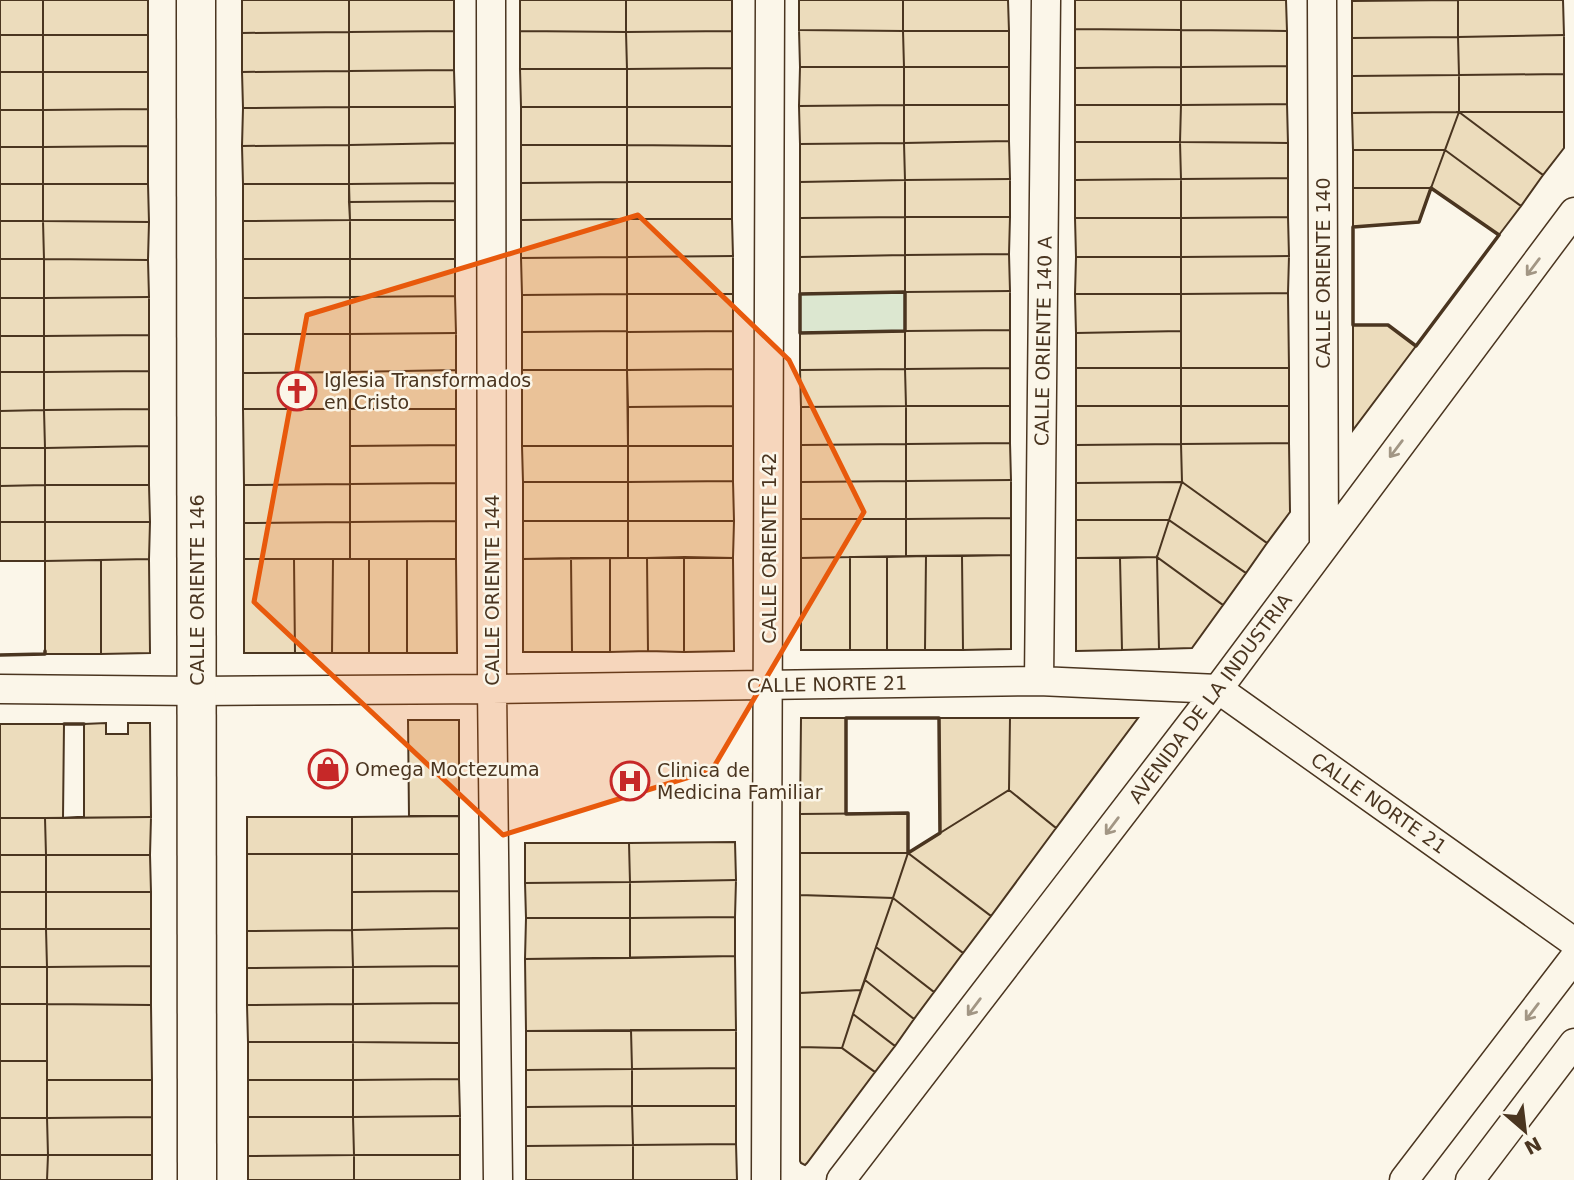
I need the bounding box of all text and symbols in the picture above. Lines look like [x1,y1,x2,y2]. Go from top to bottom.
street label: CALLE ORIENTE 140 [1312,177,1334,369]
street label: CALLE ORIENTE 140 A [1030,236,1056,446]
one-way arrow [1526,257,1540,276]
place label: Iglesia Transformados en Cristo [324,369,531,413]
church icon: Iglesia Transformados en Cristo [276,370,318,412]
one-way arrow [1389,439,1404,458]
street label: CALLE ORIENTE 142 [758,452,780,644]
street label: CALLE ORIENTE 146 [186,494,208,686]
street label: CALLE ORIENTE 144 [481,494,503,686]
street label: AVENIDA DE LA INDUSTRIA [1124,589,1296,807]
street label: CALLE NORTE 21 [747,672,907,696]
shop icon: Omega Moctezuma [307,748,349,790]
street label: CALLE NORTE 21 [1307,748,1451,858]
place label: Omega Moctezuma [355,758,540,780]
place label: Clinica de Medicina Familiar [657,759,823,803]
hospital icon: Clinica de Medicina Familiar [609,760,651,802]
one-way arrow [1105,817,1120,835]
one-way arrow [966,997,981,1016]
one-way arrow [1525,1003,1540,1021]
north arrow [1490,1096,1560,1166]
text: N [1521,1133,1545,1159]

